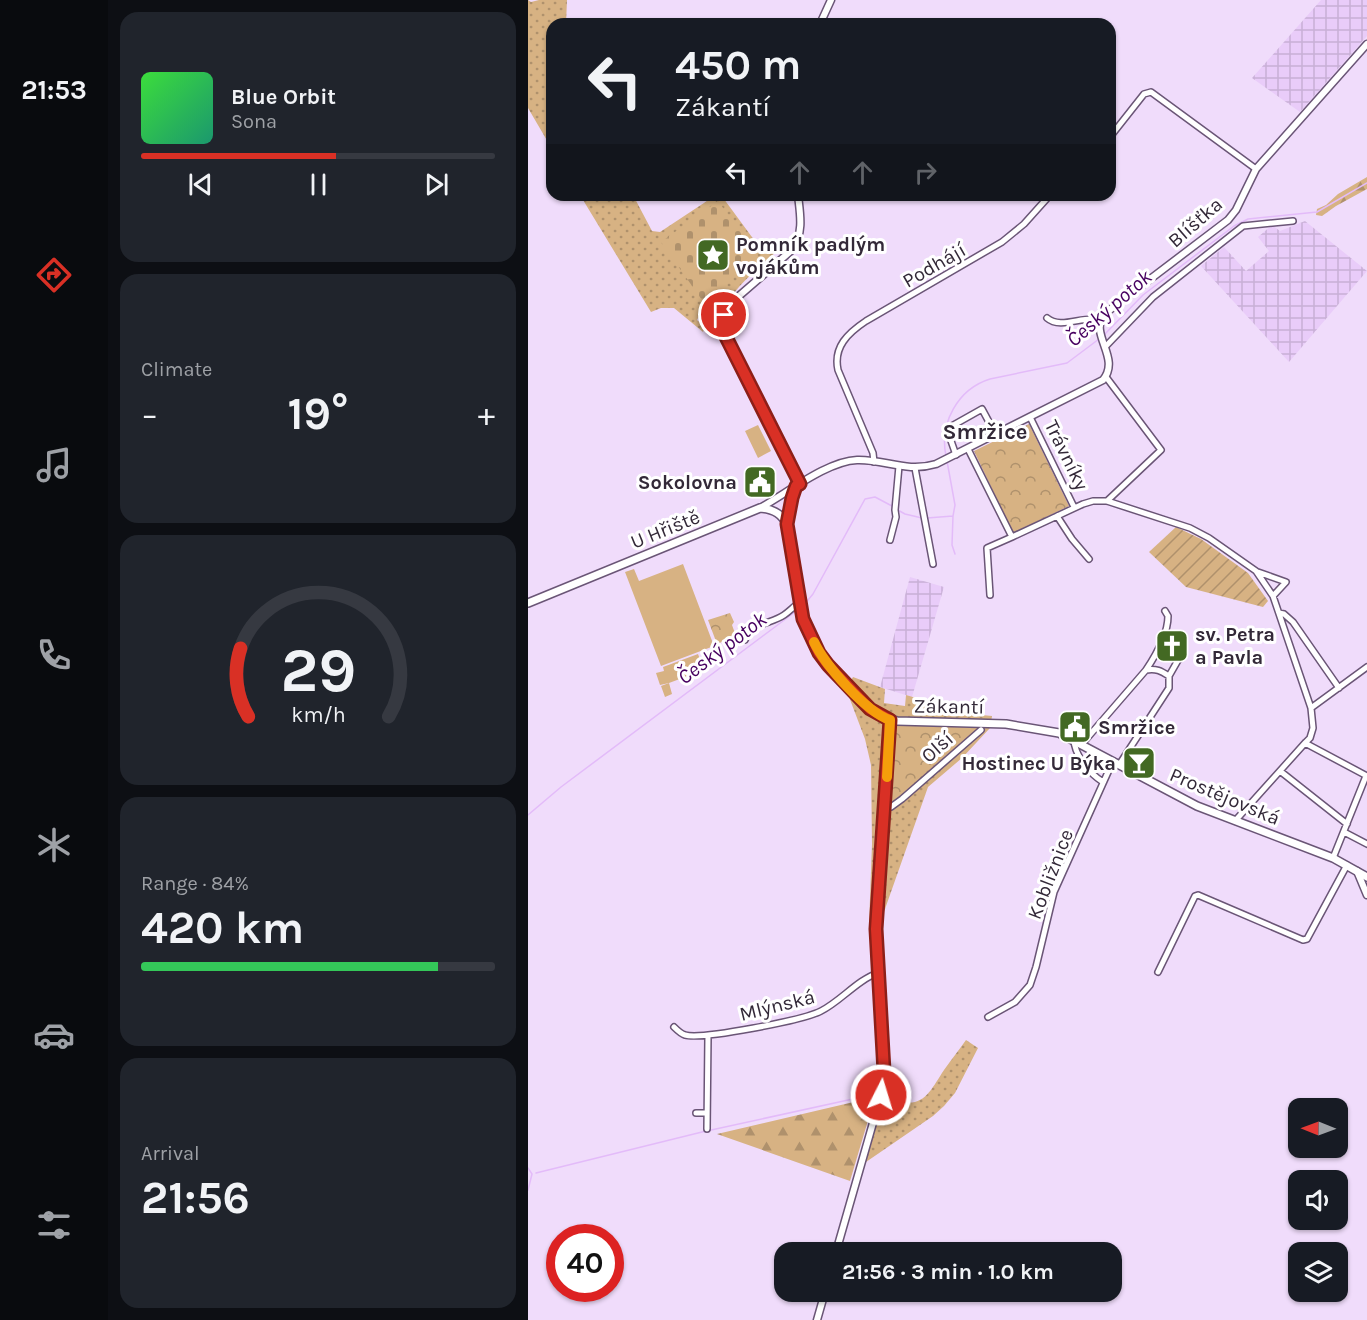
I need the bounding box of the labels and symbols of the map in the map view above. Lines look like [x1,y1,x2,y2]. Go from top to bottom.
street label: Blíšťka [1164,193,1227,252]
place label: Pomník padlým vojákům [736,233,885,279]
place icon: Pomník padlým vojákům [695,237,731,273]
street label: Podhájí [899,238,970,293]
water label: Český potok [1062,264,1157,351]
pin [698,289,749,340]
street label: Trávníky [1040,416,1093,494]
district label: Smržice [943,419,1027,445]
public building icon: Sokolovna [742,464,778,500]
place label: Sokolovna [638,471,737,494]
street label: U Hřiště [627,505,703,554]
water label: Český potok [673,607,771,689]
place label: sv. Petra a Pavla [1195,623,1275,669]
church icon: sv. Petra a Pavla [1154,628,1190,664]
street label: Zákantí [913,694,985,719]
public building icon: Smržice [1057,709,1093,745]
place label: Smržice [1098,716,1175,739]
street label: Olší [917,727,958,768]
bar icon: Hostinec U Býka [1121,745,1157,781]
place label: Hostinec U Býka [961,752,1116,775]
street label: Prostějovská [1166,763,1283,830]
street label: Kobližnice [1023,826,1078,922]
street label: Mlýnská [737,985,817,1026]
position arrow [849,1063,913,1127]
north arrow [1288,1098,1348,1158]
speed limit sign: 40 [546,1224,624,1302]

